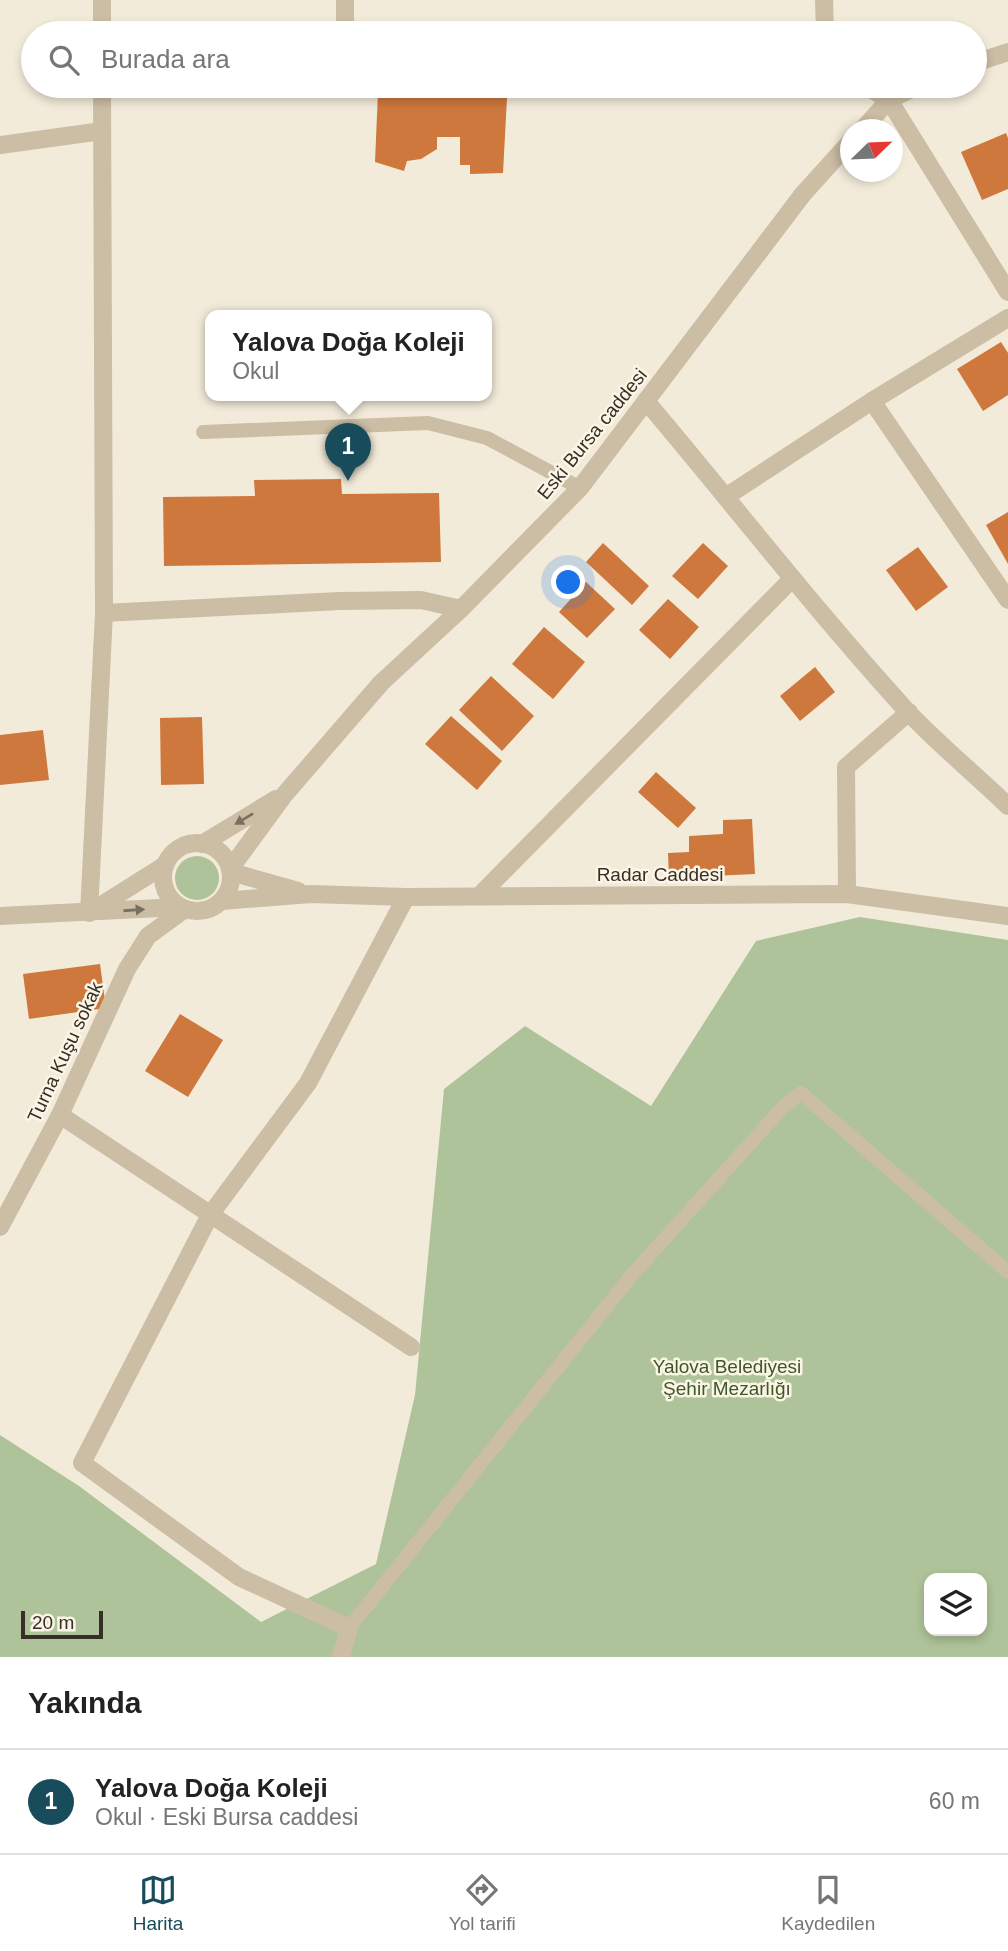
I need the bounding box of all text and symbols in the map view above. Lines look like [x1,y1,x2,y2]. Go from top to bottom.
search box [21,21,987,98]
icon: search [45,41,83,79]
text: Burada ara [101,44,230,74]
north arrow [840,119,903,182]
popup [205,310,492,401]
text: Yalova Doğa Koleji [232,327,465,357]
text: Okul [232,358,279,384]
street label: Eski Bursa caddesi [533,365,651,503]
pin: 1 [325,423,371,481]
your location [551,565,585,599]
one-way arrow [234,812,253,825]
street label: Radar Caddesi [597,864,723,885]
one-way arrow [124,904,146,915]
street label: Turna Kuşu sokak [23,978,107,1126]
park label: Yalova Belediyesi Şehir Mezarlığı [653,1356,801,1399]
map controls [924,1573,987,1636]
button: layers [924,1573,987,1636]
scale bar [21,1608,103,1640]
text: 20 m [32,1612,74,1633]
text: Yakında [28,1686,141,1719]
text: Yalova Doğa Koleji [95,1773,328,1803]
text: 1 [45,1788,57,1814]
text: 60 m [929,1788,980,1814]
text: Okul · Eski Bursa caddesi [95,1804,358,1830]
tab: Harita [133,1871,183,1935]
tab: Yol tarifi [449,1871,516,1935]
tab: Kaydedilen [781,1871,875,1935]

